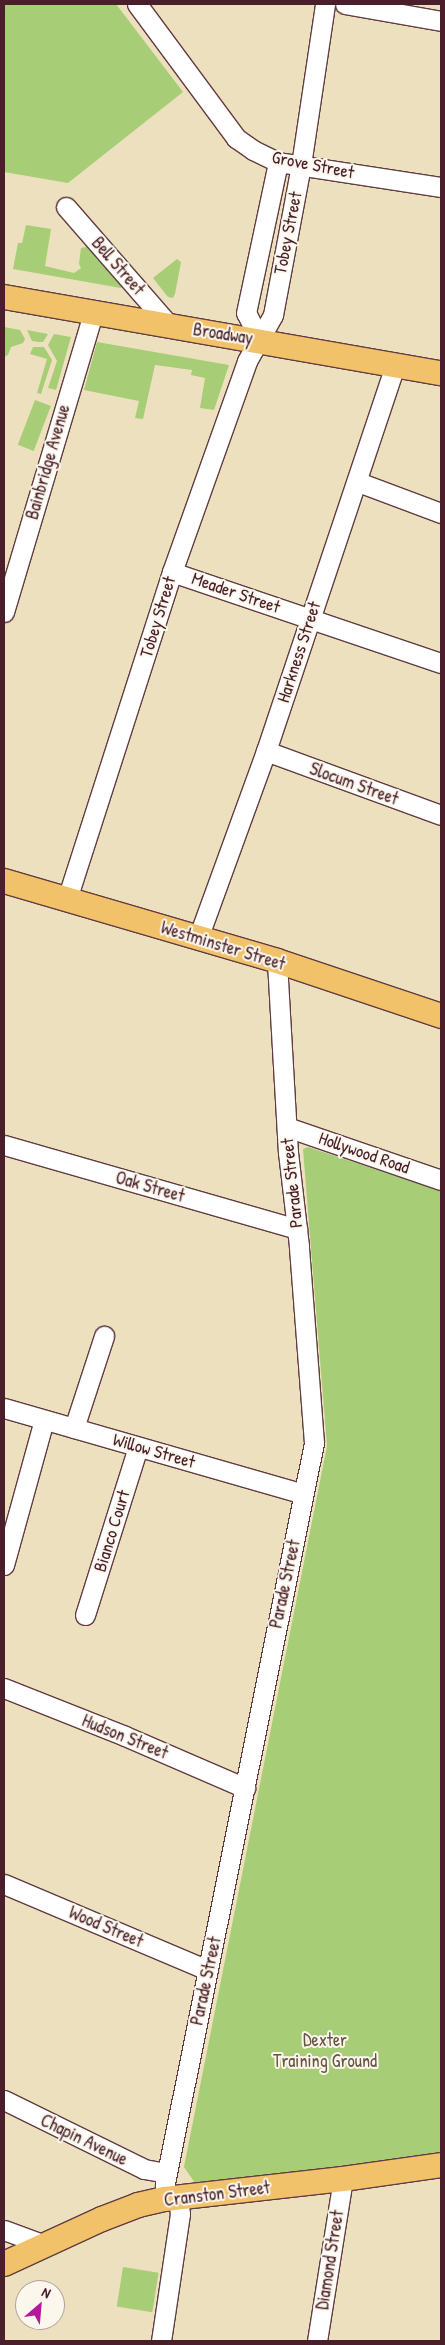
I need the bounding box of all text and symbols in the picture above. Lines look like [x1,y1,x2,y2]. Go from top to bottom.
street label: Grove Street [270,146,356,184]
street label: Tobey Street [269,190,307,276]
street label: Bell Street [87,232,149,300]
street label: Broadway [191,319,255,349]
street label: Bainbridge Avenue [21,402,75,522]
street label: Meader Street [189,568,283,618]
street label: Tobey Street [135,574,181,660]
street label: Harkness Street [272,599,326,705]
street label: Slocum Street [307,758,401,810]
street label: Westminster Street [158,917,288,975]
street label: Hollywood Road [316,1127,412,1179]
street label: Parade Street [277,1137,307,1229]
street label: Oak Street [113,1167,187,1207]
street label: Willow Street [110,1429,198,1473]
street label: Bianco Court [89,1488,135,1574]
street label: Parade Street [265,1538,305,1630]
street label: Hudson Street [79,1710,171,1764]
street label: Wood Street [66,1902,146,1952]
street label: Parade Street [186,1935,226,2027]
park label: Dexter Training Ground [273,2030,377,2072]
street label: Chapin Avenue [37,2110,131,2170]
street label: Cranston Street [163,2177,271,2211]
street label: Diamond Street [311,2209,349,2311]
north arrow [15,2280,65,2330]
text: N [39,2282,54,2302]

